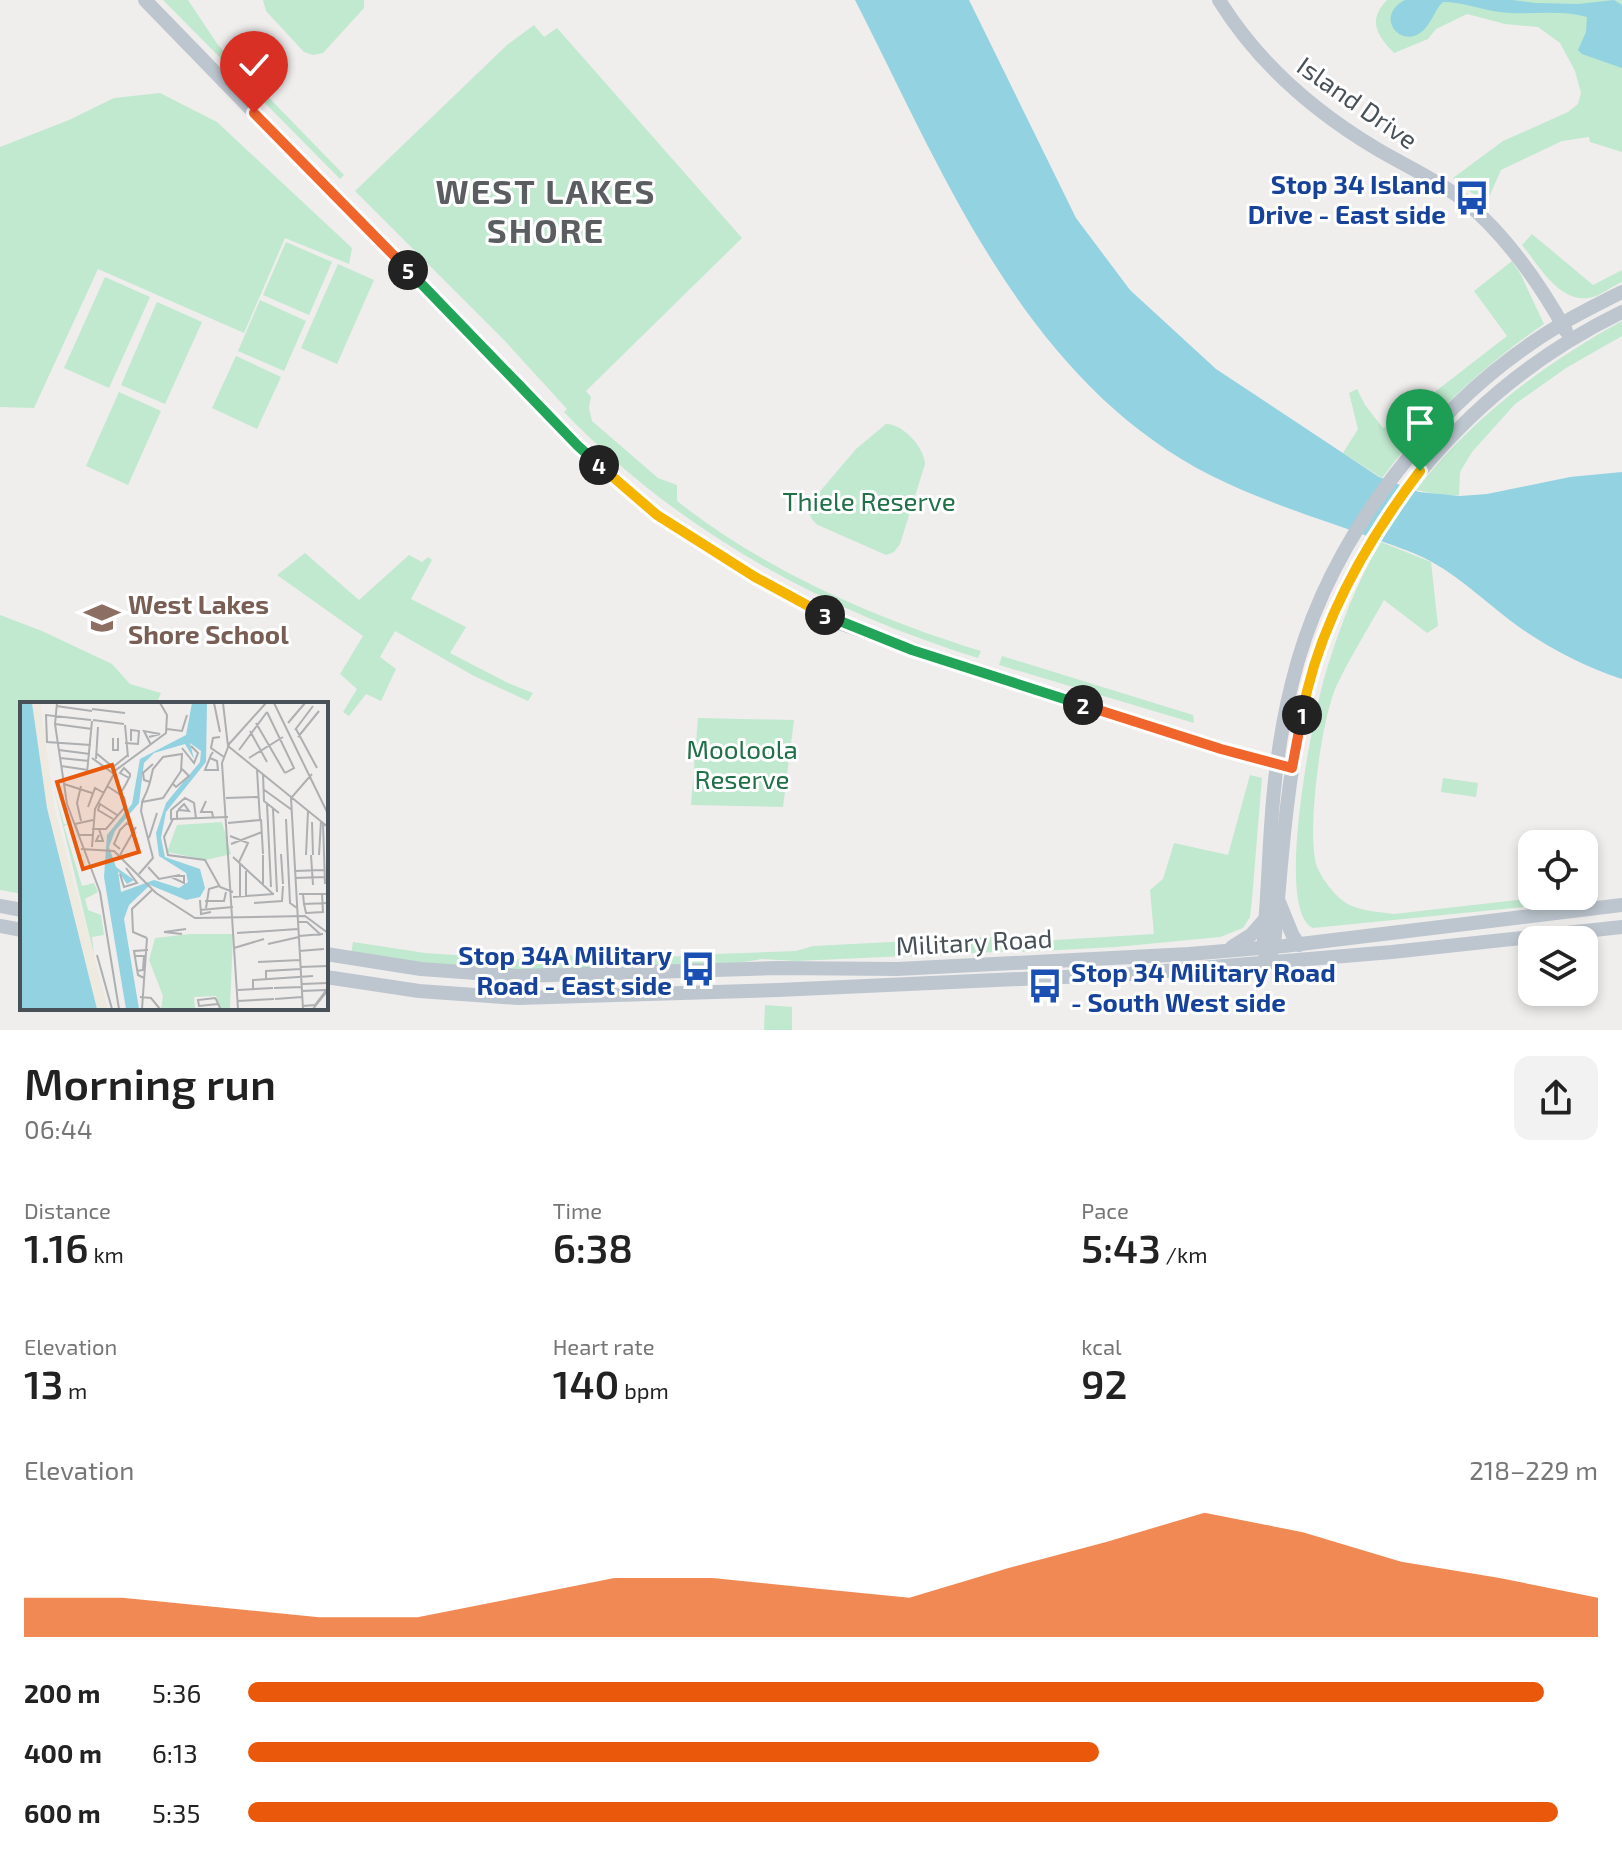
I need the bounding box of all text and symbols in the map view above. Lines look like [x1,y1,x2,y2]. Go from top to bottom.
pin [220,31,288,113]
icon: check [232,43,276,87]
street label: Island Drive [1292,49,1424,155]
place label: Stop 34 Island Drive - East side [1248,168,1446,229]
district label: WEST LAKES SHORE [435,170,657,250]
bus stop icon: Stop 34 Island Drive - East side [1453,179,1491,217]
pin: 5 [388,250,428,290]
text: 5 [402,257,414,283]
pin [1386,389,1454,471]
icon: arrive [1398,401,1442,445]
pin: 4 [579,445,619,485]
text: 4 [592,452,606,478]
park label: Thiele Reserve [782,485,956,516]
place label: West Lakes Shore School [128,588,289,649]
pin: 3 [805,595,845,635]
school or university icon: West Lakes Shore School [83,599,121,637]
text: 3 [819,602,831,628]
pin: 2 [1063,685,1103,725]
text: 2 [1077,692,1089,718]
pin: 1 [1282,695,1322,735]
inset map [20,702,328,1010]
text: 1 [1297,702,1307,728]
park label: Mooloola Reserve [686,733,798,794]
map controls [1518,830,1598,1006]
button: locate [1518,830,1598,910]
street label: Military Road [895,921,1053,961]
button: layers [1518,926,1598,1006]
place label: Stop 34A Military Road - East side [458,939,672,1000]
bus stop icon: Stop 34A Military Road - East side [679,950,717,988]
place label: Stop 34 Military Road - South West side [1071,956,1336,1017]
bus stop icon: Stop 34 Military Road - South West side [1026,967,1064,1005]
text: Morning run [24,1056,276,1109]
button: share [1514,1056,1598,1140]
text: 06:44 [24,1113,93,1144]
text: Distance [24,1197,111,1223]
text: Time [553,1197,602,1223]
text: Pace [1081,1197,1129,1223]
text: 1.16 [24,1223,89,1271]
text: 6:38 [553,1223,633,1271]
text: 5:43 [1081,1223,1161,1271]
text: km [89,1241,124,1267]
text: /km [1161,1241,1207,1267]
text: Elevation [24,1333,117,1359]
text: Heart rate [553,1333,654,1359]
text: kcal [1081,1333,1122,1359]
text: 13 [24,1359,63,1407]
text: 140 [553,1359,619,1407]
text: 92 [1081,1359,1128,1407]
text: m [63,1377,87,1403]
text: bpm [619,1377,669,1403]
text: Elevation [24,1454,134,1485]
text: 218–229 m [1469,1454,1598,1485]
text: 200 m [24,1677,100,1708]
text: 5:36 [152,1677,201,1708]
text: 400 m [24,1737,102,1768]
text: 6:13 [152,1737,198,1768]
text: 600 m [24,1797,101,1828]
text: 5:35 [152,1797,200,1828]

